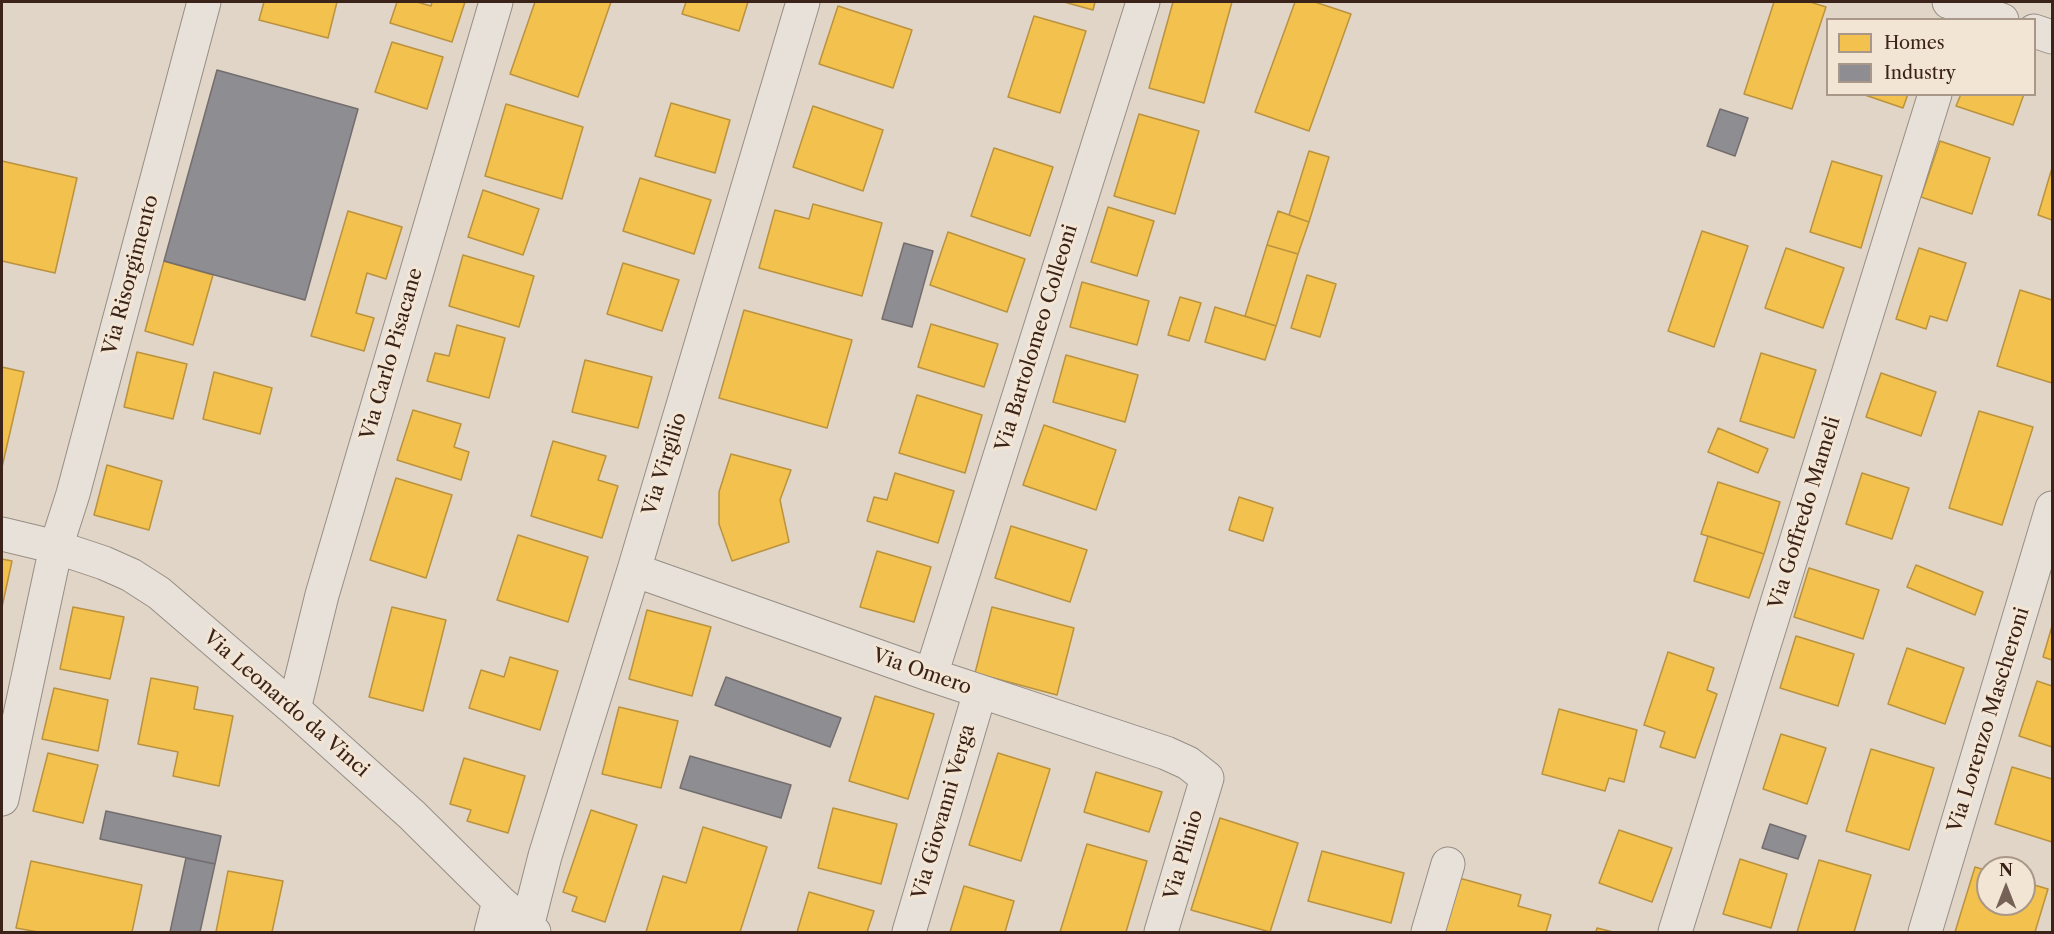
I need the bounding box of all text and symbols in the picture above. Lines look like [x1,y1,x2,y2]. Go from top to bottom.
legend [1826,18,2036,96]
text: Homes [1884,32,1945,54]
text: Industry [1884,62,1956,84]
street label: Via Risorgimento [98,192,164,358]
street label: Via Bartolomeo Colleoni [991,222,1083,454]
street label: Via Carlo Pisacane [356,265,428,443]
street label: Via Virgilio [638,410,692,518]
street label: Via Goffredo Mameli [1764,414,1846,612]
street label: Via Lorenzo Mascheroni [1943,605,2035,835]
street label: Via Leonardo da Vinci [198,626,374,782]
street label: Via Omero [869,644,975,700]
street label: Via Giovanni Verga [908,722,980,902]
street label: Via Plinio [1160,807,1208,903]
north arrow [1976,856,2036,916]
text: N [1999,860,2013,880]

